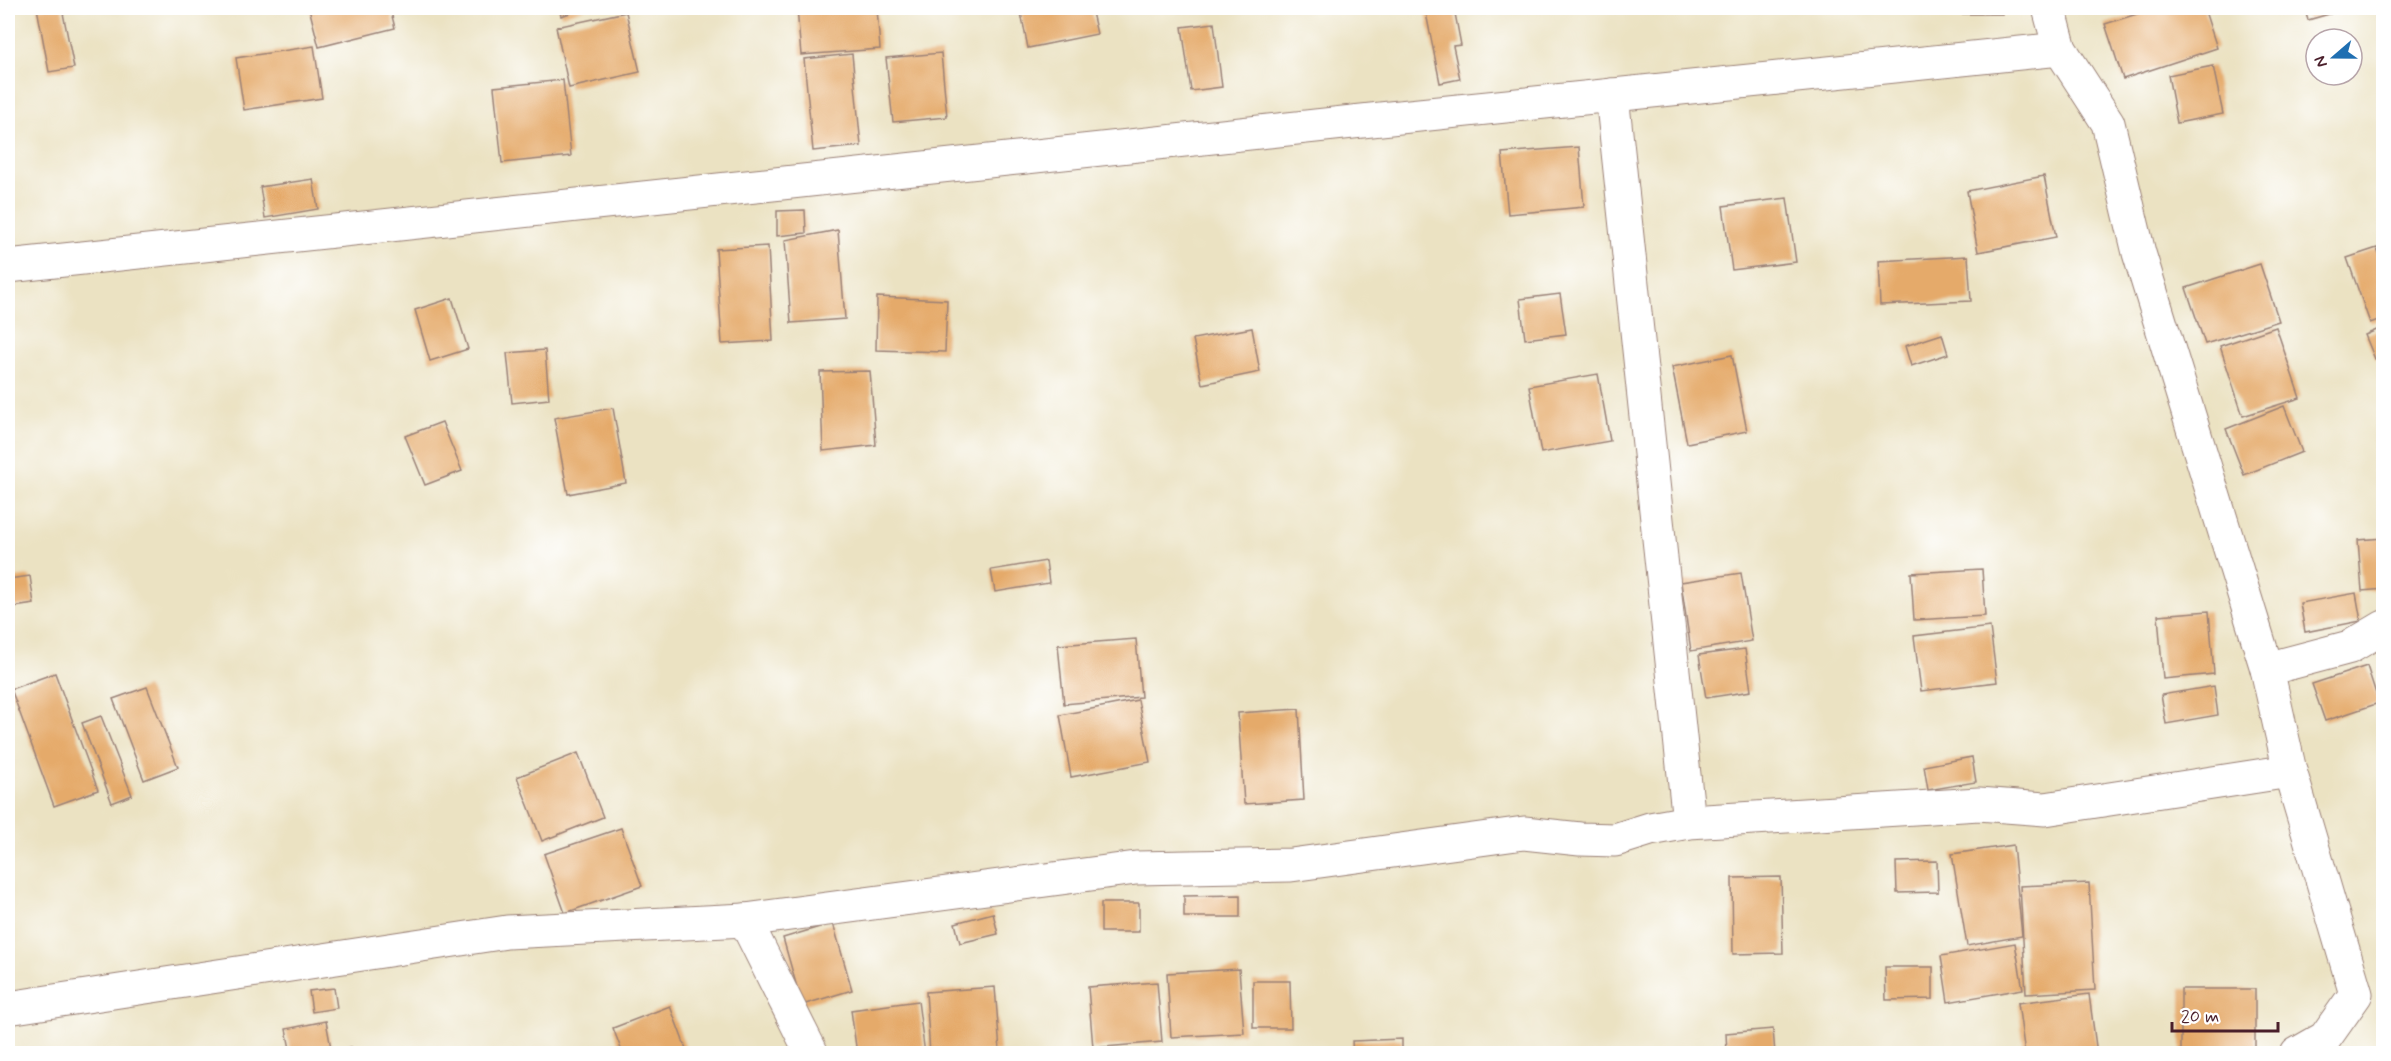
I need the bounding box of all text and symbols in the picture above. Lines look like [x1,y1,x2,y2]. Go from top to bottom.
north arrow [2304,27,2364,87]
text: N [2310,53,2333,70]
scale bar [2172,995,2278,1033]
text: 20 m [2181,1005,2219,1029]

